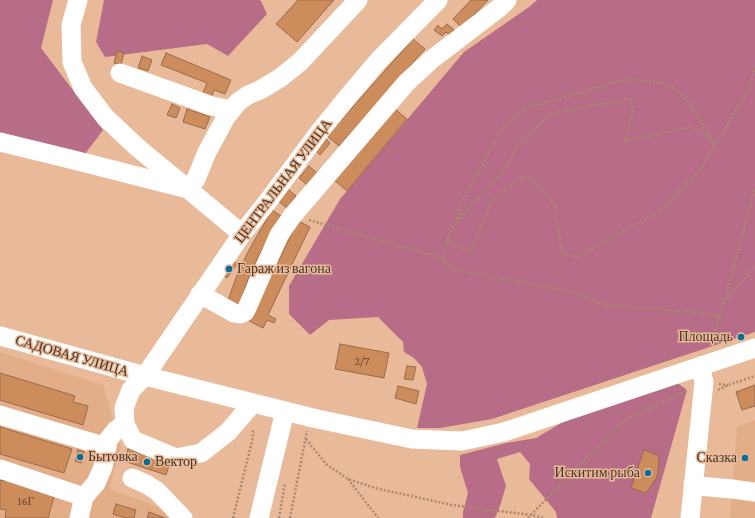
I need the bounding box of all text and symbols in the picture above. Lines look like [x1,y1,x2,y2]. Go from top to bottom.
street label: ЦЕНТРАЛЬНАЯ УЛИЦА [231,116,335,246]
place label: Гараж из вагона [237,261,331,277]
marker: Гараж из вагона [224,264,234,274]
place label: Площадь [678,329,733,345]
street label: САДОВАЯ УЛИЦА [13,332,131,380]
marker: Площадь [736,332,746,342]
house number: 2/7 [354,354,370,368]
place label: Бытовка [88,449,138,465]
place label: Сказка [697,450,737,466]
marker: Бытовка [75,452,85,462]
marker: Сказка [740,453,750,463]
place label: Вектор [155,454,197,470]
marker: Вектор [142,457,152,467]
place label: Искитим рыба [555,465,640,481]
marker: Искитим рыба [643,468,653,478]
house number: 16Г [17,494,35,508]

